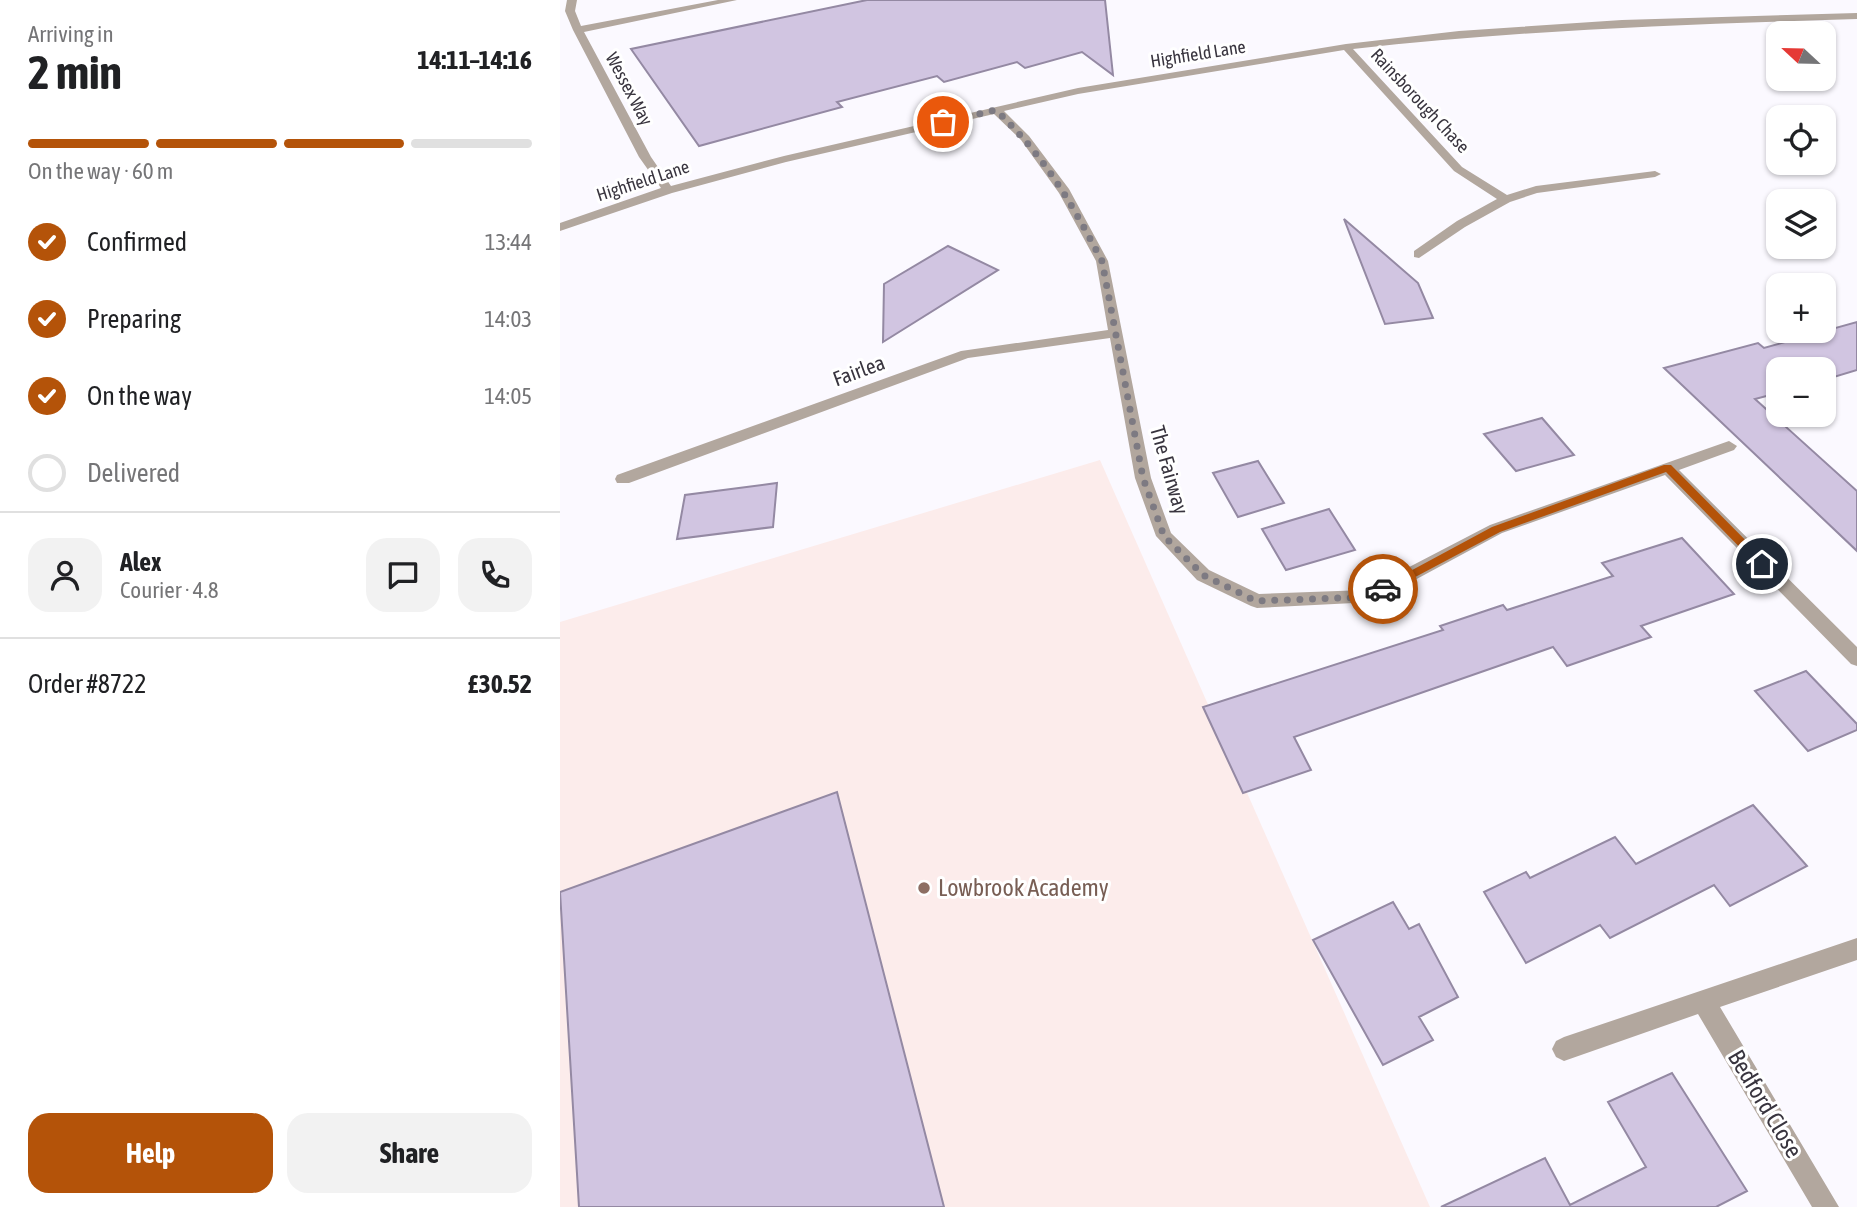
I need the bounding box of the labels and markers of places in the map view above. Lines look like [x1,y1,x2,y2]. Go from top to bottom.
pin [913,92,973,152]
pin [1732,534,1792,594]
place label: Lowbrook Academy [938,874,1109,901]
marker: Lowbrook Academy [916,880,932,896]

